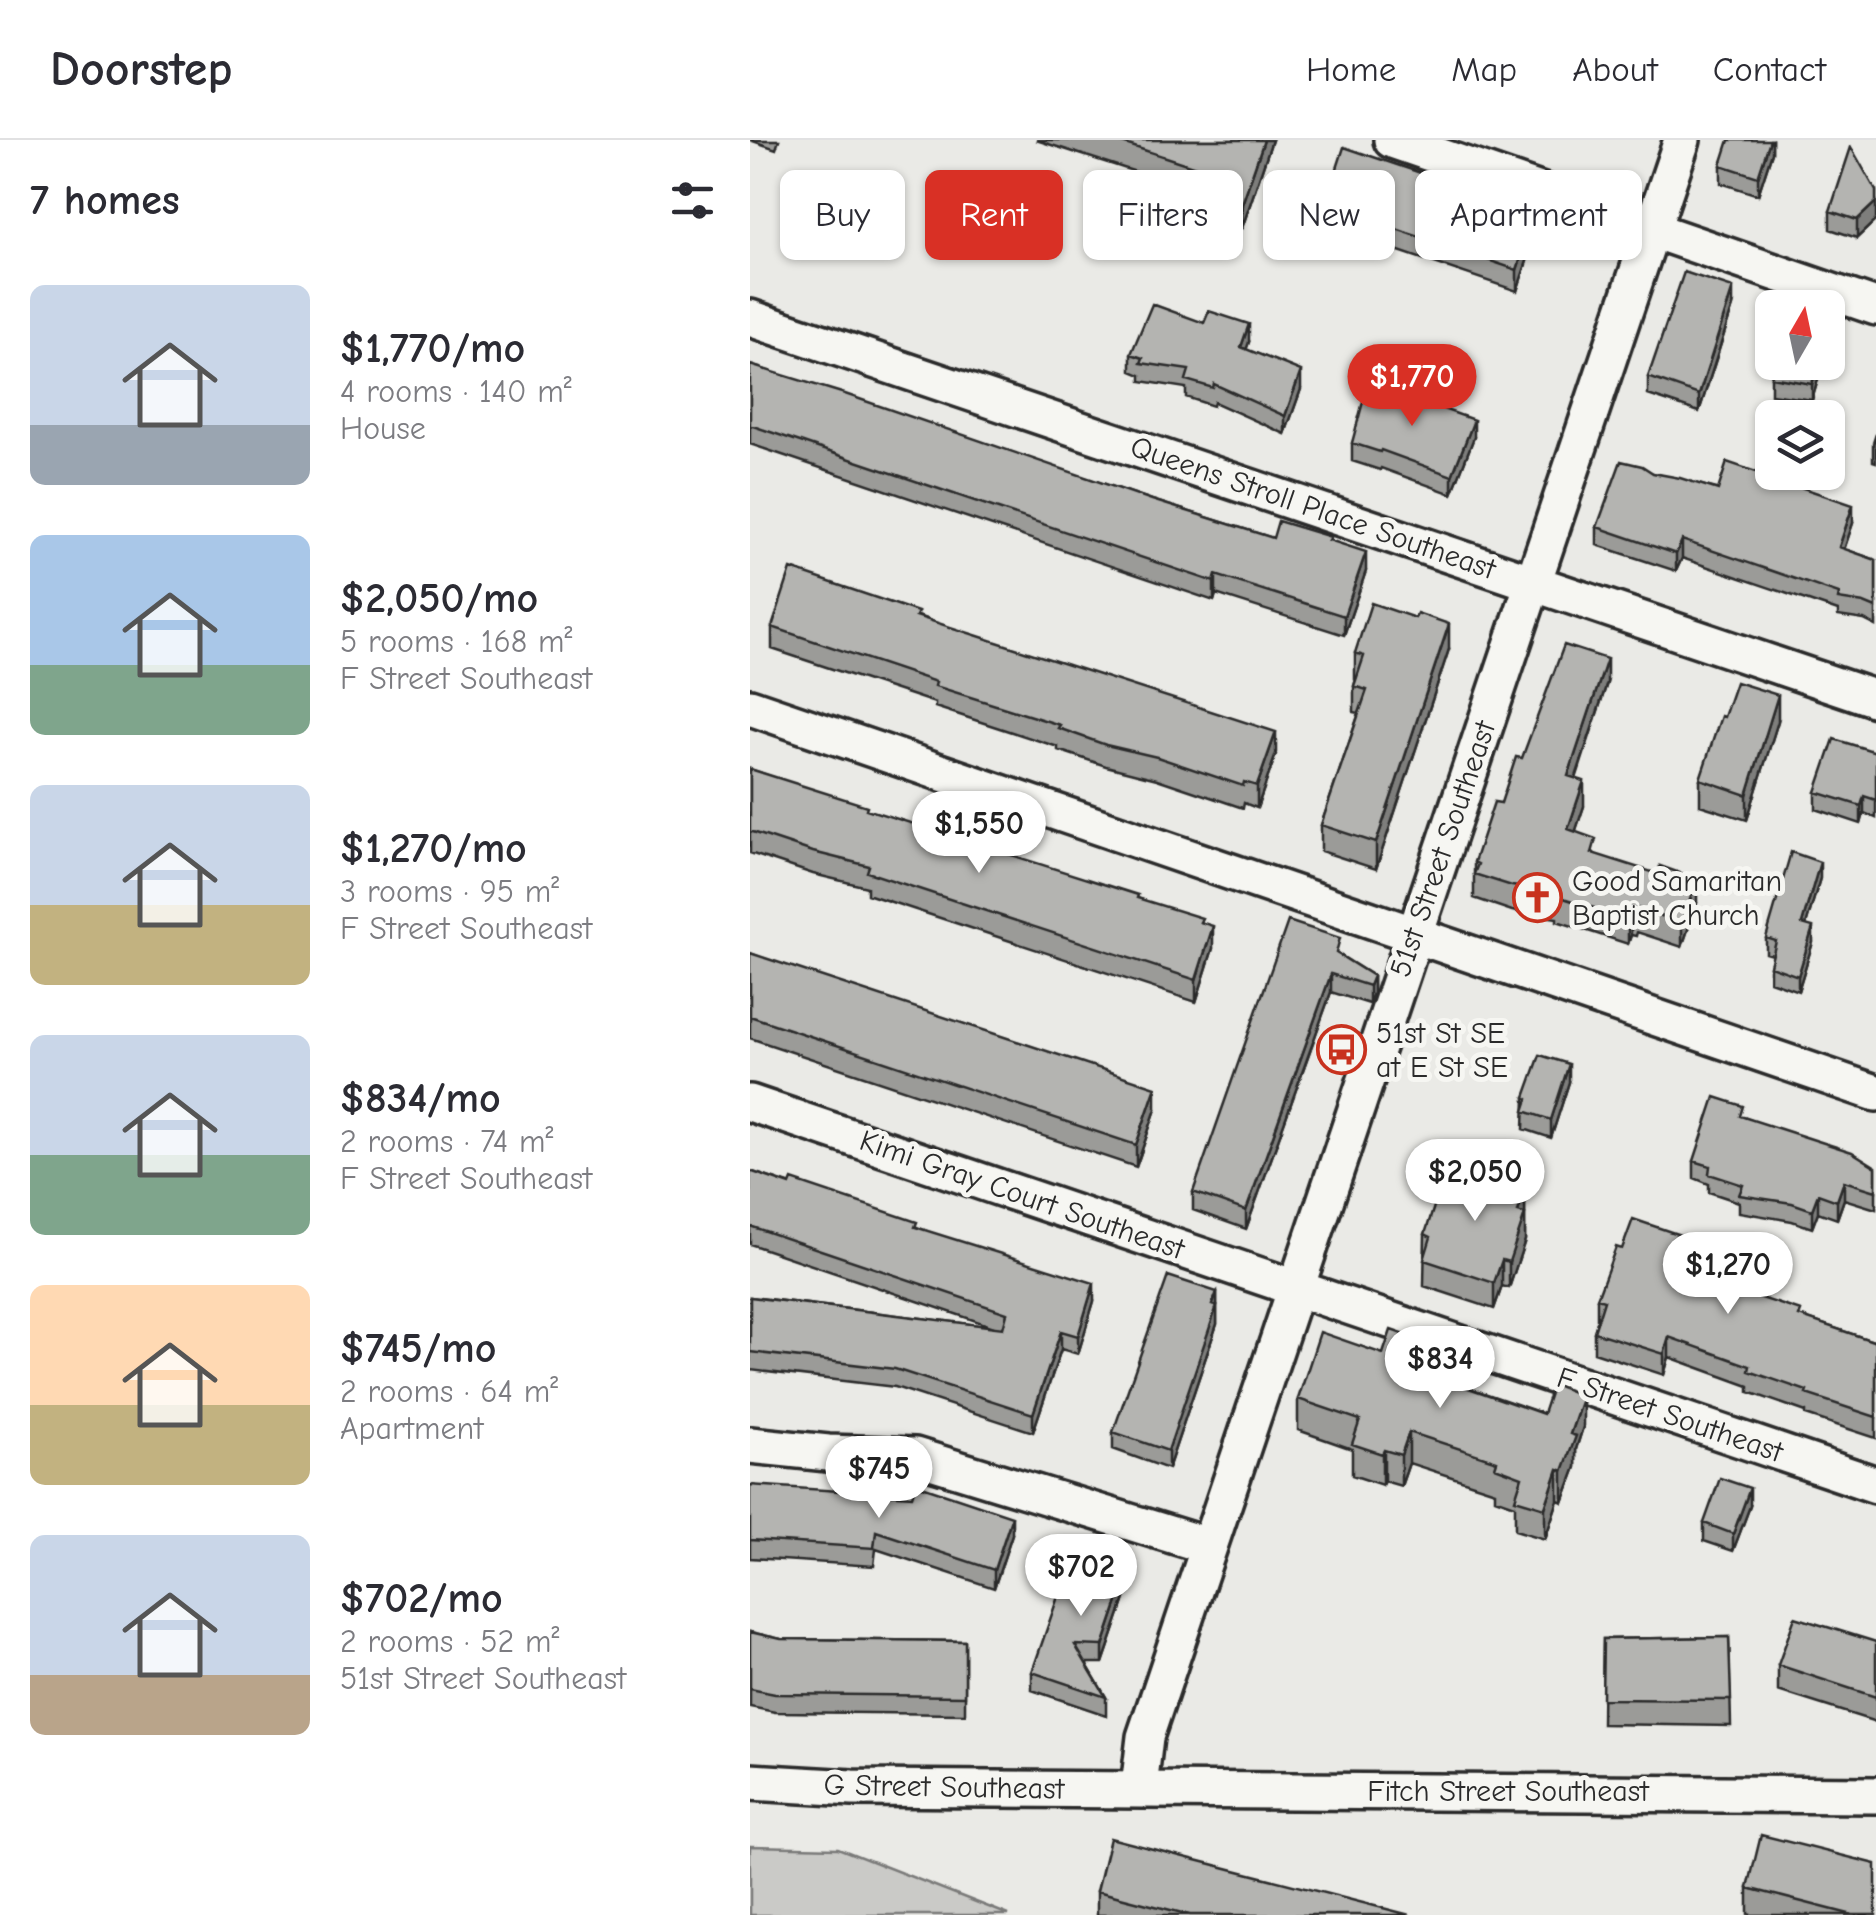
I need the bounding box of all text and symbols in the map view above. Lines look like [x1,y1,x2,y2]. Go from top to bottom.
text: Doorstep [50,42,232,97]
text: Home [1306,49,1396,90]
text: Map [1451,49,1517,90]
text: About [1572,49,1658,90]
text: Contact [1713,49,1826,90]
chip: Buy [780,170,905,260]
chip: Rent [925,170,1063,260]
chip: Filters [1083,170,1243,260]
chip: New [1263,170,1395,260]
chip: Apartment [1415,170,1642,260]
icon: filters [665,173,720,228]
text: 7 homes [30,176,180,225]
north arrow [1755,290,1845,380]
map controls [1755,290,1845,490]
text: $1,770/mo [340,324,525,373]
icon: home [110,325,230,445]
pin: $1,770 [1331,344,1493,429]
text: $1,770 [1369,358,1455,395]
text: 4 rooms · 140 m² [340,373,572,410]
button: layers [1755,400,1845,490]
text: House [340,410,426,447]
street label: Queens Stroll Place Southeast [1126,429,1501,587]
text: $2,050/mo [340,574,538,623]
icon: home [110,575,230,695]
text: 5 rooms · 168 m² [340,623,572,660]
text: F Street Southeast [340,660,592,697]
street label: 51st Street Southeast [1383,715,1504,982]
pin: $1,550 [898,791,1060,876]
text: $1,550 [934,805,1024,842]
text: $1,270/mo [340,824,527,873]
icon: home [110,825,230,945]
place label: Good Samaritan Baptist Church [1572,864,1782,933]
church icon: Good Samaritan Baptist Church [1511,872,1563,924]
text: 3 rooms · 95 m² [340,873,559,910]
text: F Street Southeast [340,910,592,947]
place label: 51st St SE at E St SE [1376,1016,1508,1085]
bus stop icon: 51st St SE at E St SE [1315,1024,1367,1076]
text: $834/mo [340,1074,501,1123]
icon: home [110,1075,230,1195]
text: 2 rooms · 74 m² [340,1123,553,1160]
street label: Kimi Gray Court Southeast [855,1123,1190,1268]
pin: $2,050 [1394,1139,1556,1224]
text: $2,050 [1428,1153,1522,1190]
text: F Street Southeast [340,1160,592,1197]
pin: $1,270 [1647,1232,1809,1317]
text: $1,270 [1685,1246,1771,1283]
text: $745/mo [340,1324,496,1373]
icon: home [110,1325,230,1445]
pin: $834 [1381,1326,1499,1411]
text: $834 [1407,1340,1473,1377]
street label: F Street Southeast [1553,1360,1789,1470]
text: 2 rooms · 64 m² [340,1373,558,1410]
text: Apartment [340,1410,483,1447]
pin: $745 [820,1436,938,1521]
text: $745 [847,1450,911,1487]
pin: $702 [1022,1534,1140,1619]
text: $702 [1047,1548,1115,1585]
text: $702/mo [340,1574,503,1623]
icon: home [110,1575,230,1695]
text: 2 rooms · 52 m² [340,1623,559,1660]
text: 51st Street Southeast [340,1660,626,1697]
street label: G Street Southeast [823,1767,1066,1807]
street label: Fitch Street Southeast [1367,1774,1650,1809]

